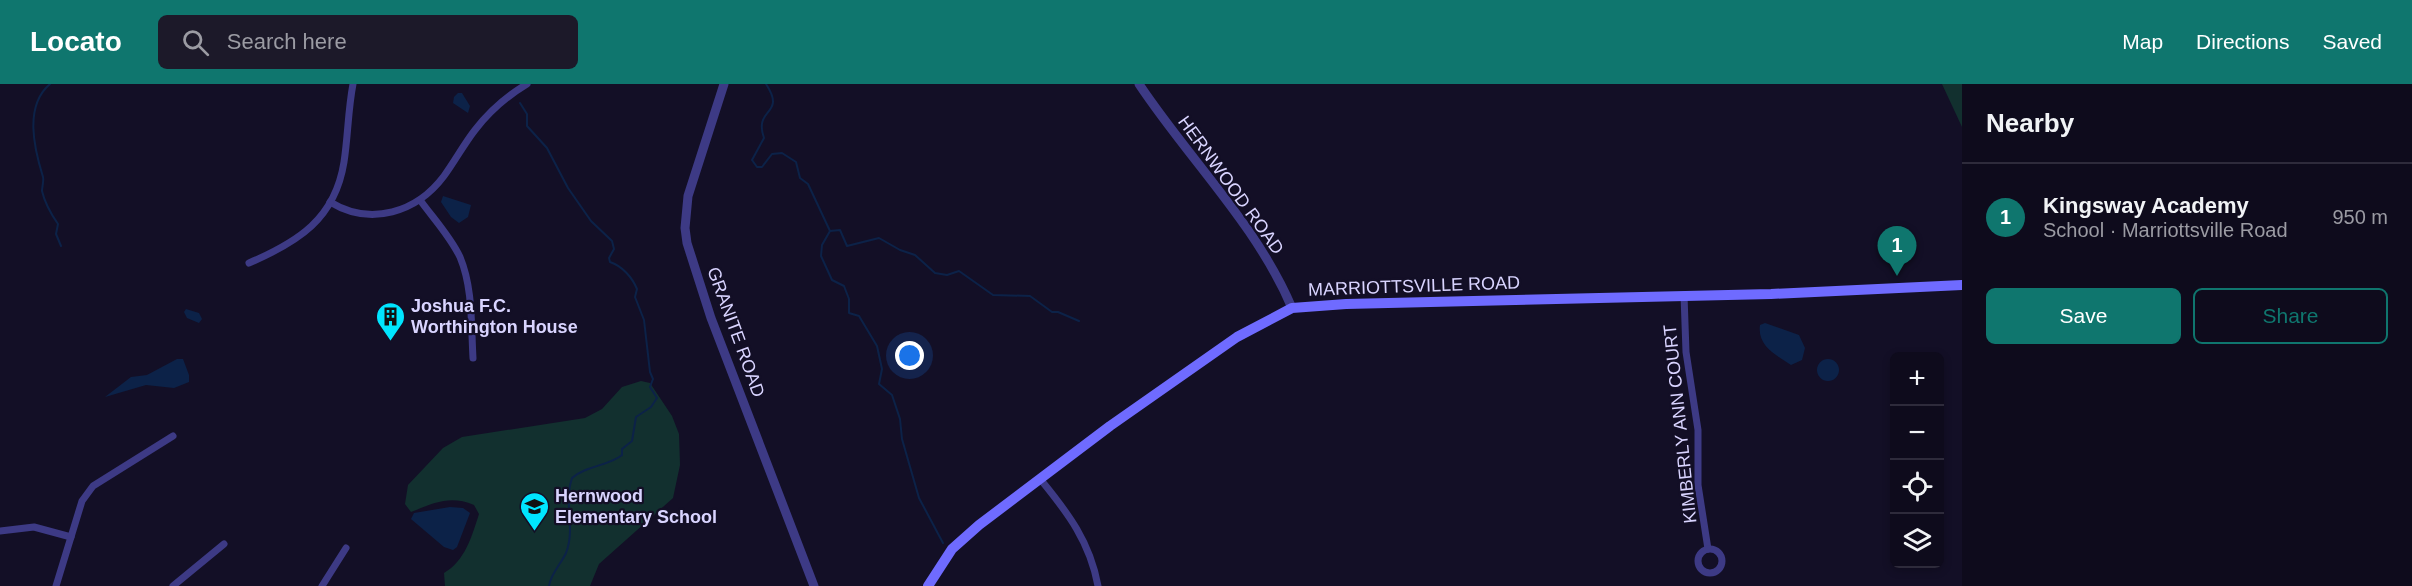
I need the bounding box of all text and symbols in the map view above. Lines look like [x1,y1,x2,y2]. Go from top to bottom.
search box [158,15,578,69]
text: Locato [30,26,122,57]
icon: search [179,26,212,59]
text: Search here [227,29,347,54]
text: Map [2122,30,2163,53]
text: Directions [2196,30,2289,53]
text: Saved [2322,30,2382,53]
text: Nearby [1986,108,2074,138]
street label: HERNWOOD ROAD [1174,112,1288,258]
text: Kingsway Academy [2043,193,2249,218]
text: 1 [2000,206,2011,228]
text: 950 m [2332,206,2388,228]
text: School · Marriottsville Road [2043,219,2288,241]
pin: 1 [1878,226,1916,276]
street label: GRANITE ROAD [703,264,769,400]
street label: MARRIOTTSVILLE ROAD [1308,272,1520,300]
button: Save [1986,288,2181,344]
button: Share [2193,288,2388,344]
place label: Joshua F.C. Worthington House [411,296,578,337]
building icon: Joshua F.C. Worthington House [374,300,406,342]
street label: KIMBERLY ANN COURT [1660,323,1700,525]
your location [895,341,924,370]
map controls [1890,352,1944,568]
button: + [1890,352,1944,406]
button: − [1890,406,1944,460]
button: locate [1890,460,1944,514]
place label: Hernwood Elementary School [555,486,717,527]
school or university icon: Hernwood Elementary School [518,490,550,532]
button: layers [1890,514,1944,568]

